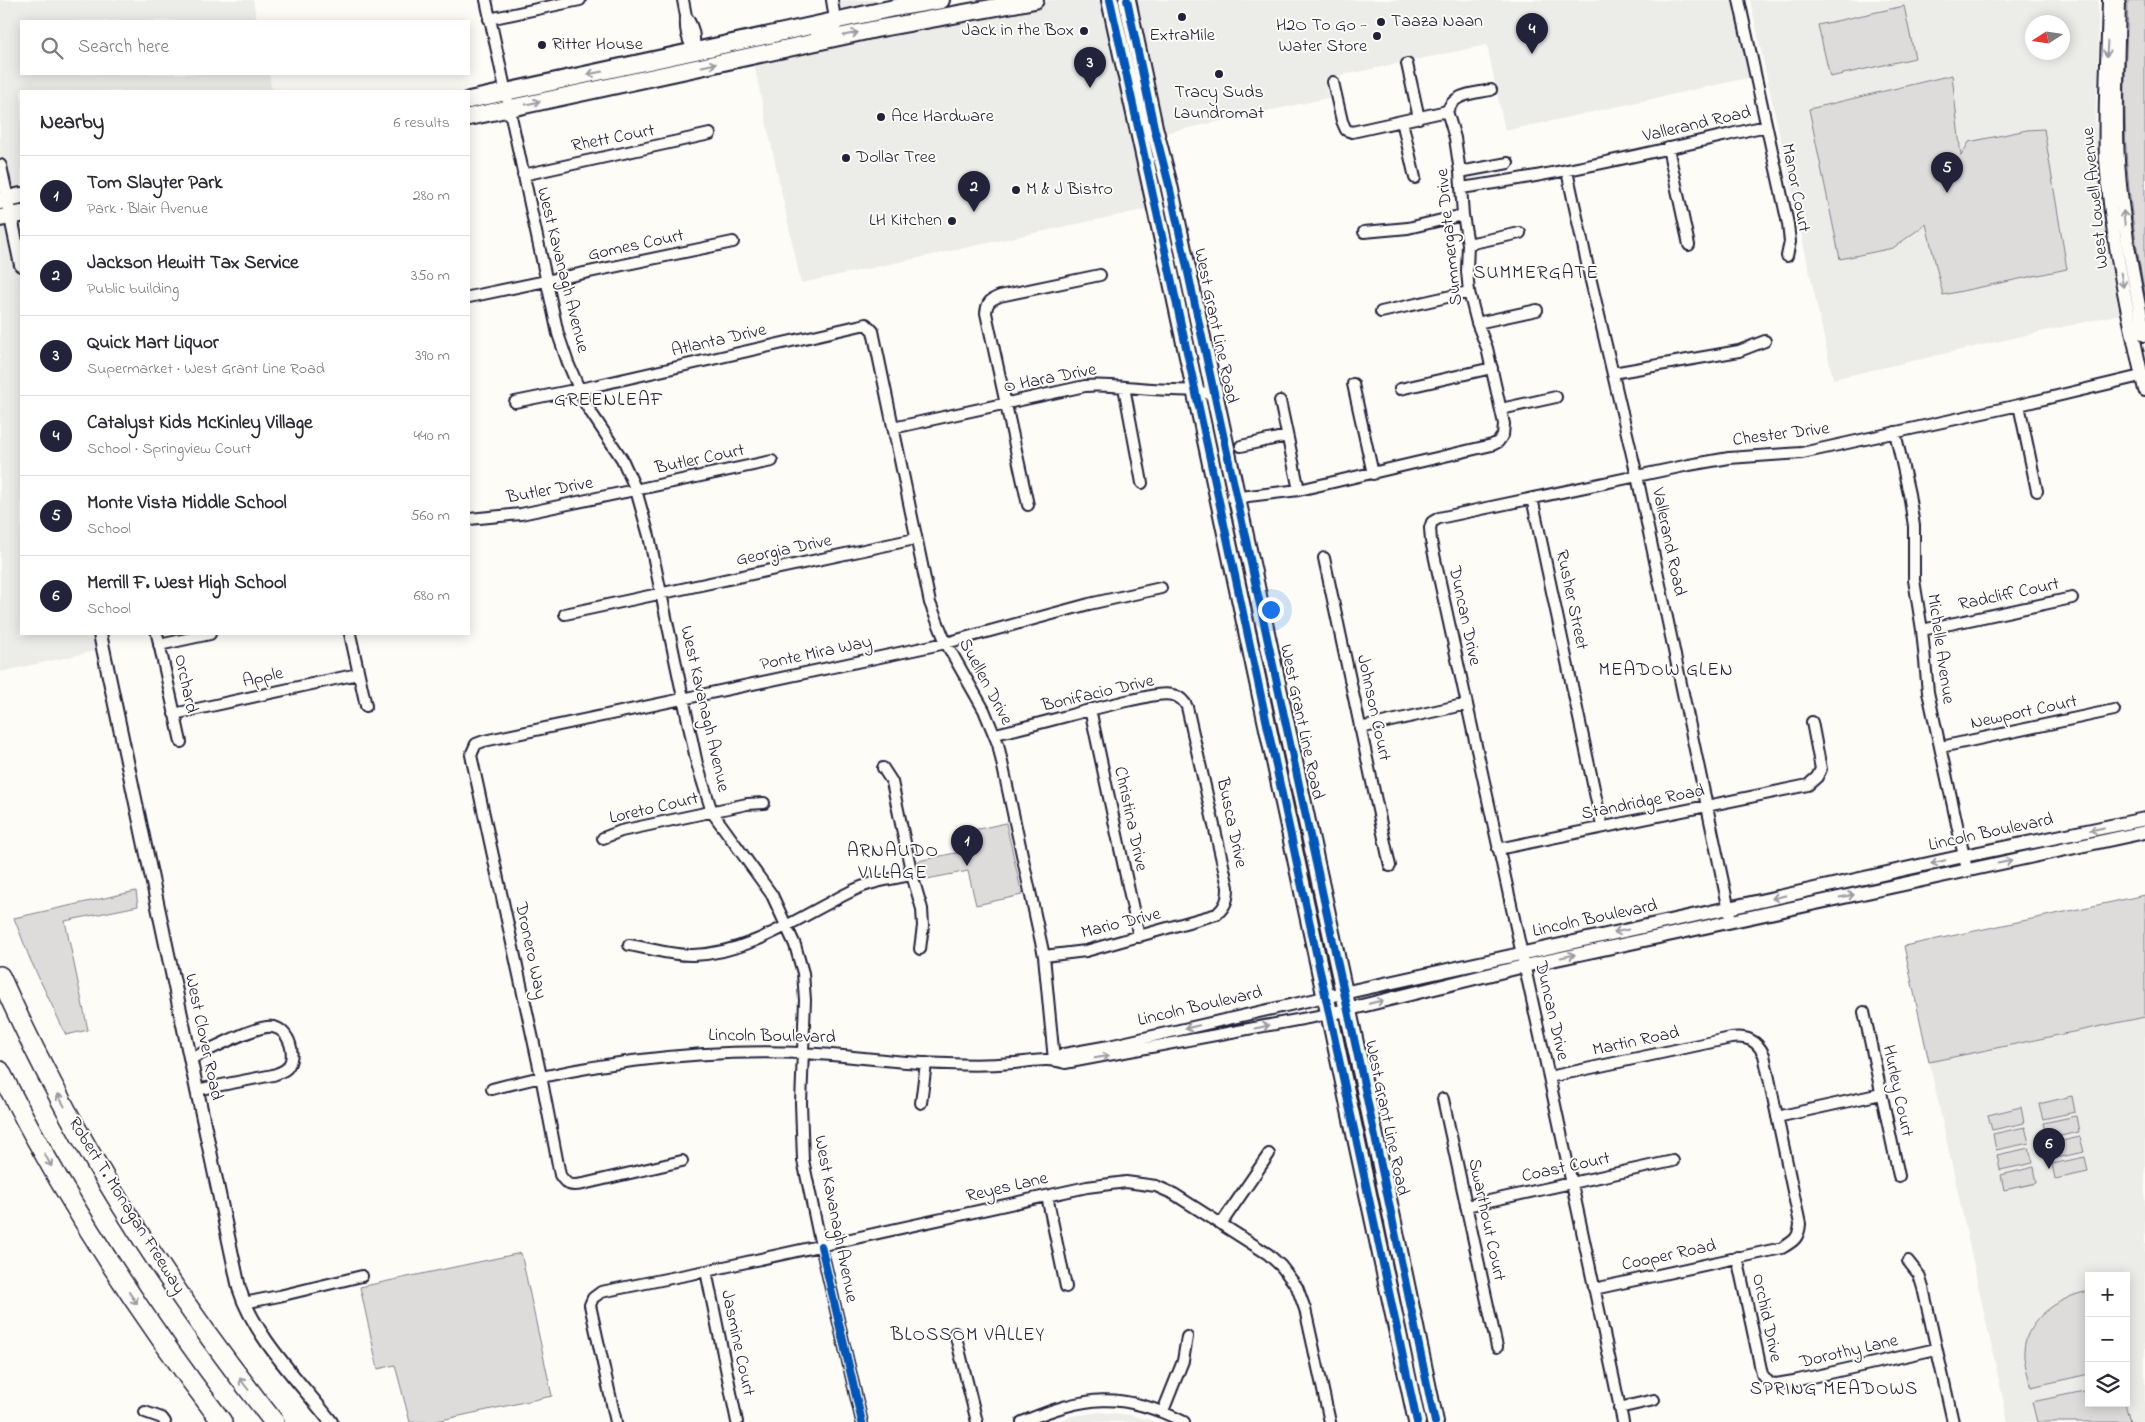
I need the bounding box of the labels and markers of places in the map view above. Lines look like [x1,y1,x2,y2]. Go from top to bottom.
place label: Taaza Naan [1391,9,1483,35]
marker: ExtraMile [1176,11,1188,23]
place label: H2O To Go - Water Store [1276,13,1368,60]
pin: 4 [1516,13,1548,54]
marker: Taaza Naan [1375,16,1387,28]
place label: Jack in the Box [962,18,1074,44]
place label: ExtraMile [1149,23,1216,49]
marker: Jack in the Box [1078,25,1090,37]
marker: H2O To Go - Water Store [1371,30,1383,42]
place label: Ritter House [552,32,644,58]
marker: Ritter House [536,39,548,51]
pin: 3 [1074,47,1106,88]
marker: Tracy Suds Laundromat [1213,68,1225,80]
place label: Tracy Suds Laundromat [1174,80,1264,127]
place label: Ace Hardware [891,104,995,130]
marker: Ace Hardware [875,111,887,123]
place label: Dollar Tree [855,145,937,171]
marker: Dollar Tree [840,152,852,164]
pin: 5 [1931,152,1963,193]
pin: 2 [958,171,990,212]
place label: M & J Bistro [1026,177,1113,203]
marker: M & J Bistro [1010,184,1022,196]
place label: LH Kitchen [869,208,942,234]
marker: LH Kitchen [946,215,958,227]
pin: 1 [951,825,983,866]
pin: 6 [2033,1128,2065,1169]

